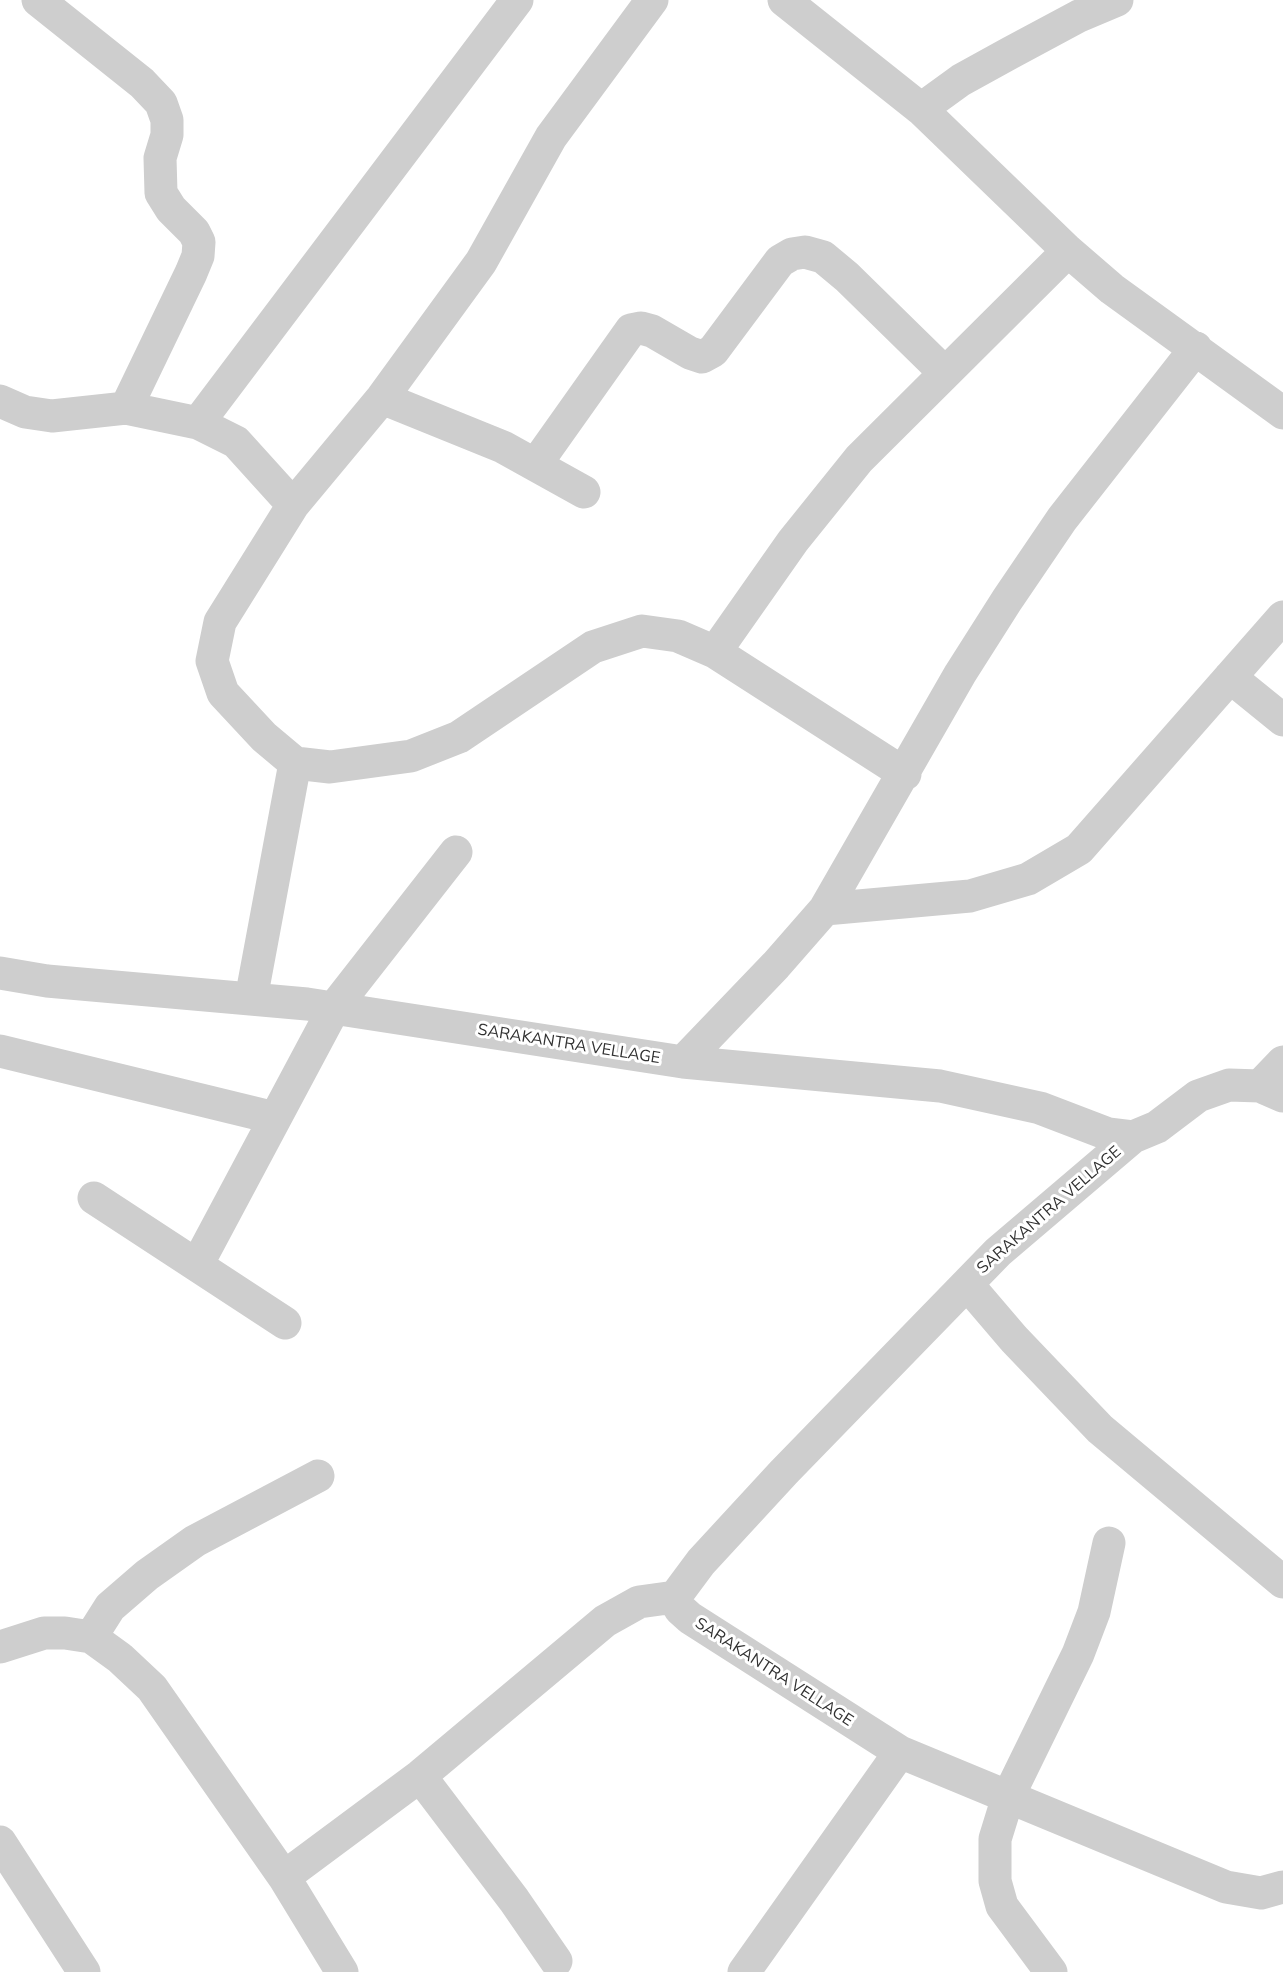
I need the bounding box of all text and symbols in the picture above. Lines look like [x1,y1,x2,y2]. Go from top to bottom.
street label: SARAKANTRA VELLAGE [476,1020,662,1068]
street label: SARAKANTRA VELLAGE [973,1142,1125,1278]
street label: SARAKANTRA VELLAGE [691,1614,857,1730]

